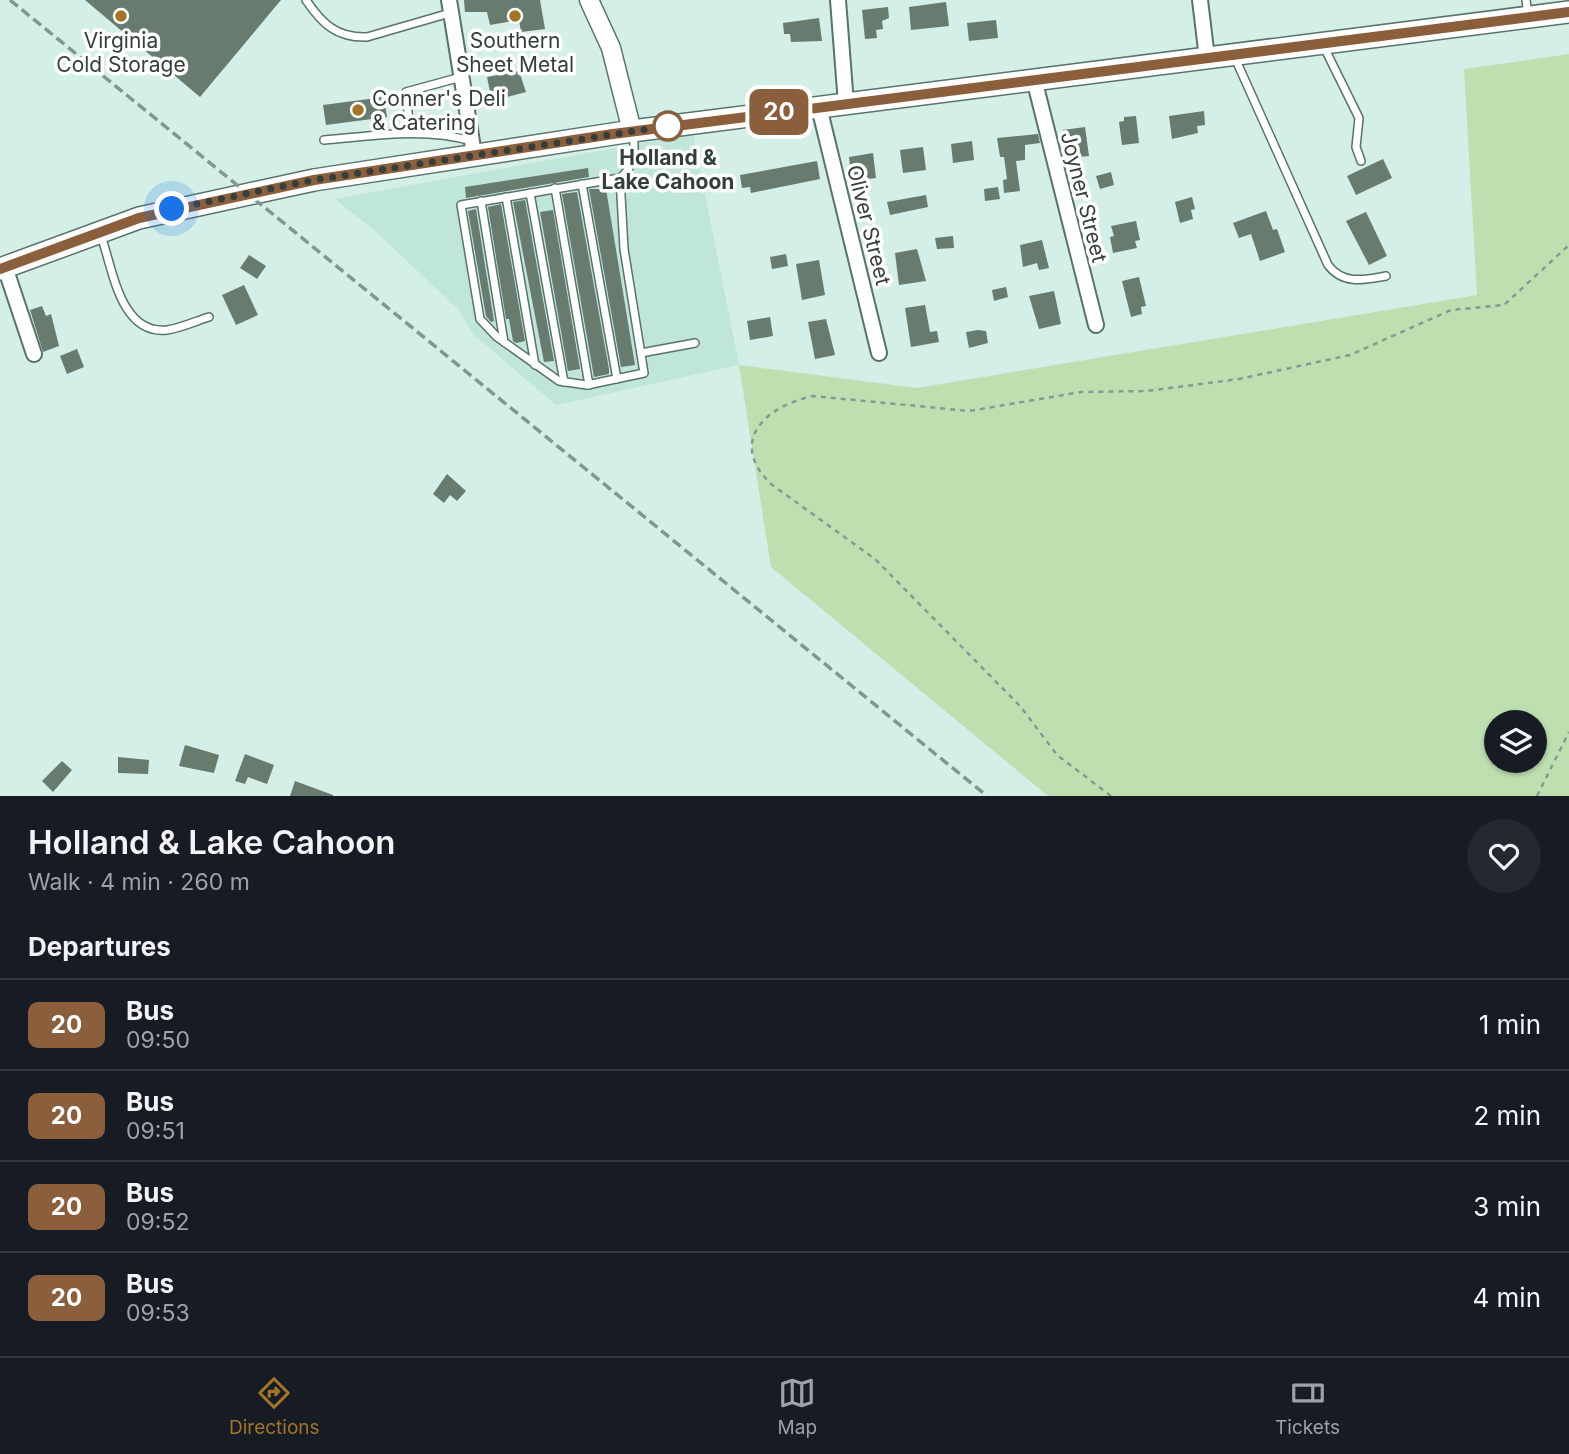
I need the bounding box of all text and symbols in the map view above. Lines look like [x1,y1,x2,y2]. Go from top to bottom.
marker: Virginia Cold Storage [113,8,129,24]
marker: Southern Sheet Metal [507,8,523,24]
place label: Virginia Cold Storage [56,28,186,77]
place label: Southern Sheet Metal [456,28,574,77]
place label: Conner's Deli & Catering [372,86,506,135]
line badge: 20 [748,89,810,135]
text: 20 [763,97,795,126]
marker: Conner's Deli & Catering [350,102,366,118]
marker: Holland & Lake Cahoon [653,111,683,141]
street label: Joyner Street [1056,129,1112,265]
place label: Holland & Lake Cahoon [602,145,734,194]
street label: Oliver Street [842,162,896,288]
your location [154,191,189,226]
map controls [1484,710,1547,773]
button: layers [1484,710,1547,773]
button: heart [1467,819,1541,893]
text: Holland & Lake Cahoon [28,822,396,862]
text: Walk · 4 min · 260 m [28,868,250,896]
text: Departures [28,931,171,962]
text: Bus [126,995,174,1026]
text: 1 min [1479,1009,1541,1040]
text: 20 [51,1010,82,1039]
text: 09:50 [126,1026,190,1054]
text: Bus [126,1086,174,1117]
text: 2 min [1473,1100,1541,1131]
text: 20 [51,1101,82,1130]
text: 09:51 [126,1117,185,1145]
text: Bus [126,1177,174,1208]
text: 3 min [1473,1191,1541,1222]
text: 20 [51,1192,82,1221]
text: 09:52 [126,1208,189,1236]
text: Bus [126,1268,174,1299]
text: 4 min [1472,1282,1541,1313]
text: 20 [51,1283,82,1312]
text: 09:53 [126,1299,190,1327]
tab: Directions [229,1374,320,1439]
tab: Map [778,1374,817,1439]
tab: Tickets [1275,1374,1340,1439]

